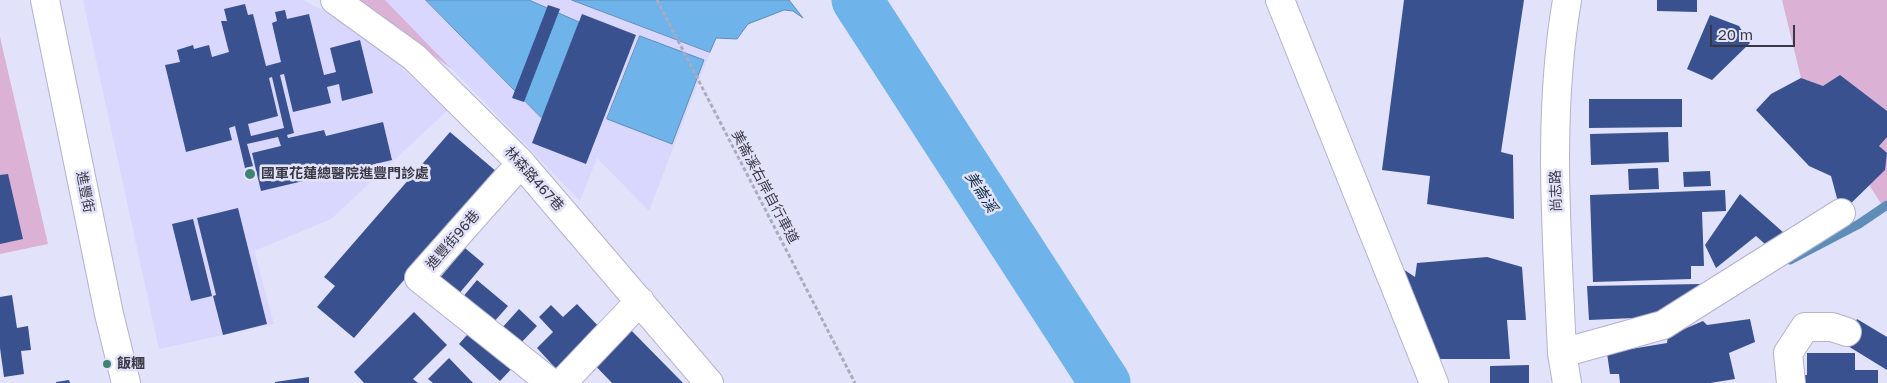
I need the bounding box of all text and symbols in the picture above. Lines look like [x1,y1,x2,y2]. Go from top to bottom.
scale bar [1712,15,1797,47]
text: 20 m [1718,25,1753,43]
street label: 美崙溪右岸自行車道 [728,127,802,247]
street label: 林森路467巷 [501,143,567,215]
place label: 國軍花蓮總醫院進豐門診處 [261,166,429,182]
marker: 國軍花蓮總醫院進豐門診處 [243,167,257,181]
water label: 美崙溪 [961,168,1001,216]
street label: 進豐街 [73,170,97,214]
street label: 尚志路 [1547,170,1565,212]
street label: 進豐街96巷 [423,207,483,273]
place label: 飯糰 [117,356,145,372]
marker: 飯糰 [101,358,113,370]

